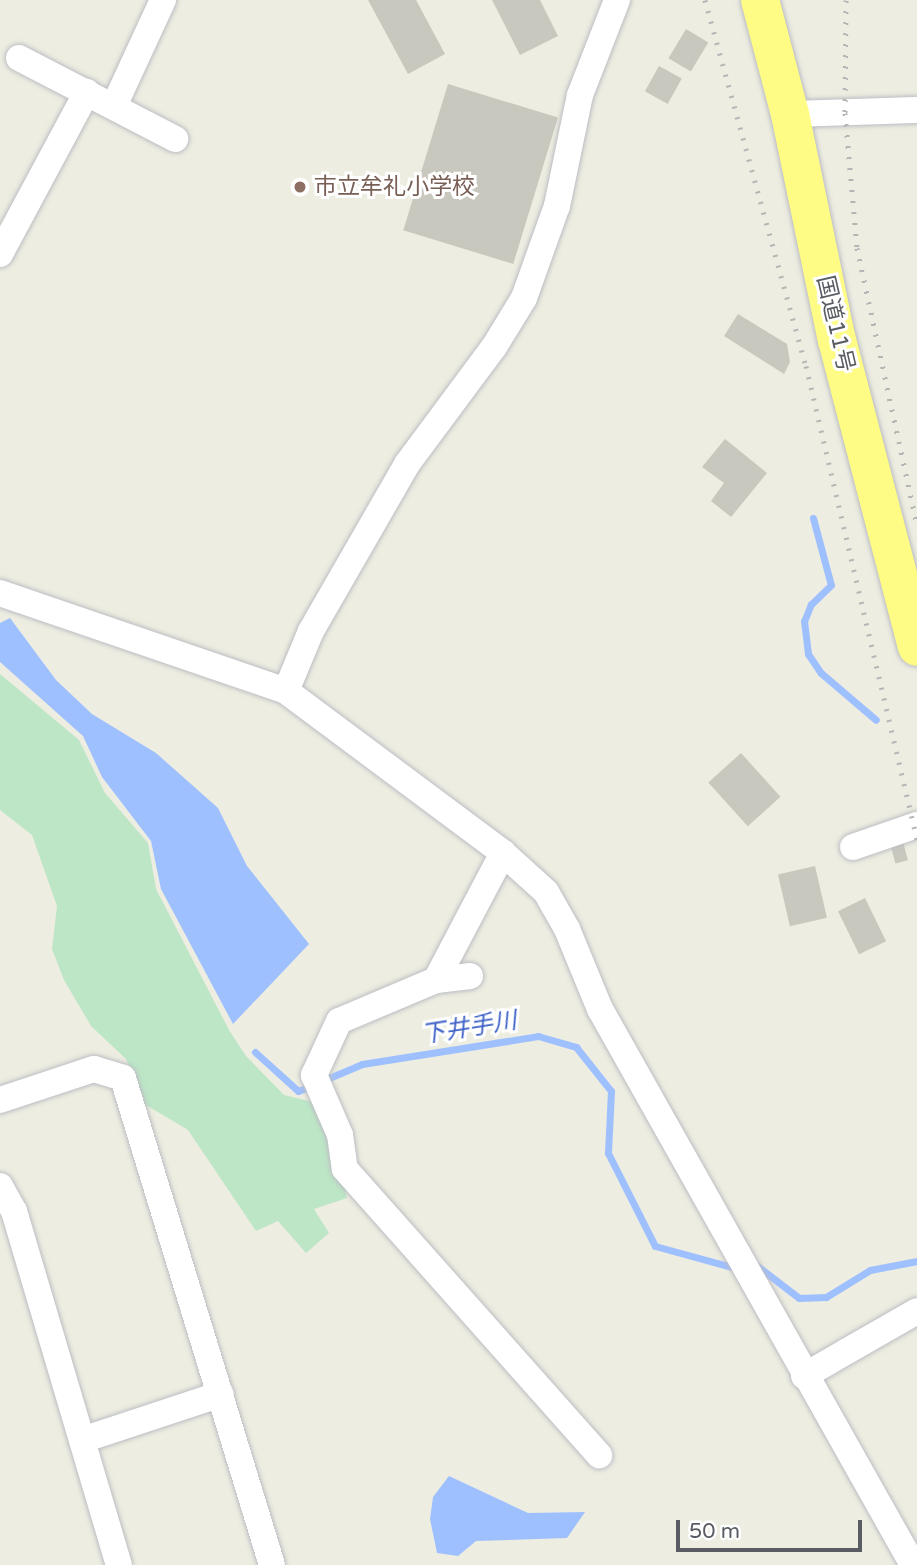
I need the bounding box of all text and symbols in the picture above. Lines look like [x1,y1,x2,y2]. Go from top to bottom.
place label: 市立牟礼小学校 [314,173,475,201]
marker: 市立牟礼小学校 [292,179,308,195]
street label: 国道11号 [811,273,859,375]
water label: 下井手川 [419,1006,519,1050]
scale bar [679,1506,864,1550]
text: 50 m [689,1519,740,1544]

